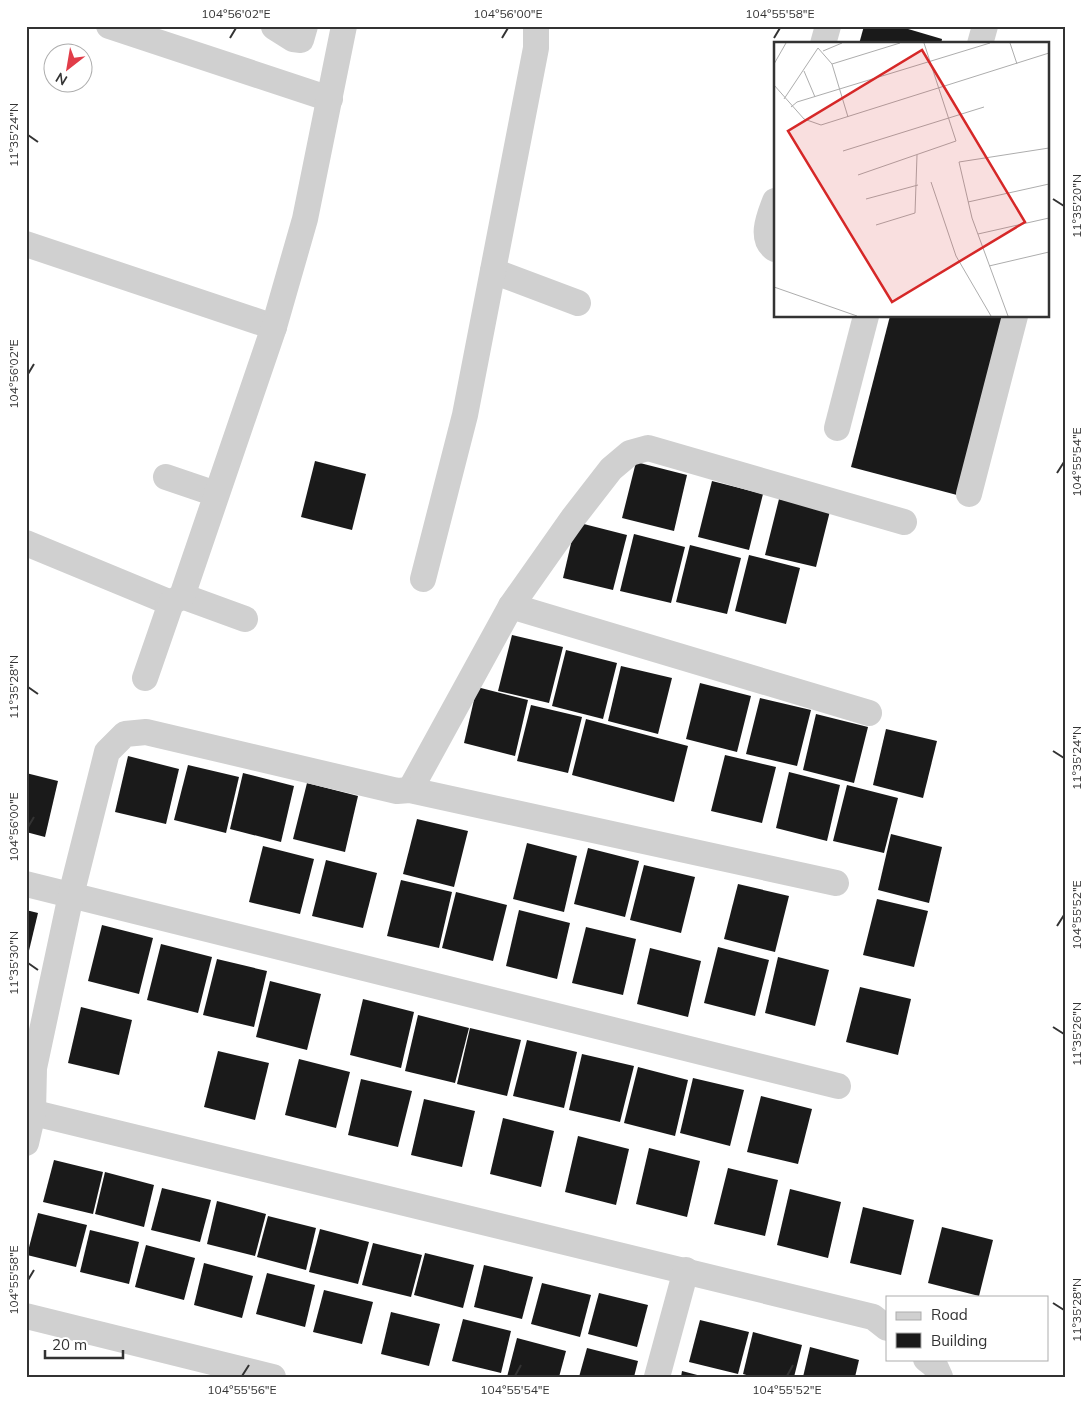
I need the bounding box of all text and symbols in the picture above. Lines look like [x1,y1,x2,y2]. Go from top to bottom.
text: 104°56'02"E [201,6,271,21]
text: 104°56'00"E [473,6,543,21]
text: 104°55'58"E [745,6,815,21]
north arrow [42,42,92,92]
inset map [774,42,1048,318]
text: N [52,69,70,90]
text: 11°35'24"N [6,103,21,167]
text: 11°35'20"N [1069,174,1084,238]
text: 104°56'02"E [6,339,21,409]
text: 104°55'54"E [1069,427,1084,497]
text: 11°35'28"N [6,655,21,719]
text: 11°35'24"N [1069,726,1084,790]
text: 104°56'00"E [6,792,21,862]
text: 104°55'52"E [1069,880,1084,950]
text: 11°35'30"N [6,931,21,995]
text: 11°35'26"N [1069,1002,1084,1066]
text: 104°55'58"E [6,1245,21,1315]
text: 11°35'28"N [1069,1278,1084,1342]
legend [886,1296,1048,1360]
text: Road [931,1305,968,1324]
scale bar [45,1328,122,1360]
text: Building [931,1331,987,1350]
text: 20 m [52,1335,87,1354]
text: 104°55'56"E [207,1382,277,1397]
text: 104°55'54"E [480,1382,550,1397]
text: 104°55'52"E [752,1382,822,1397]

